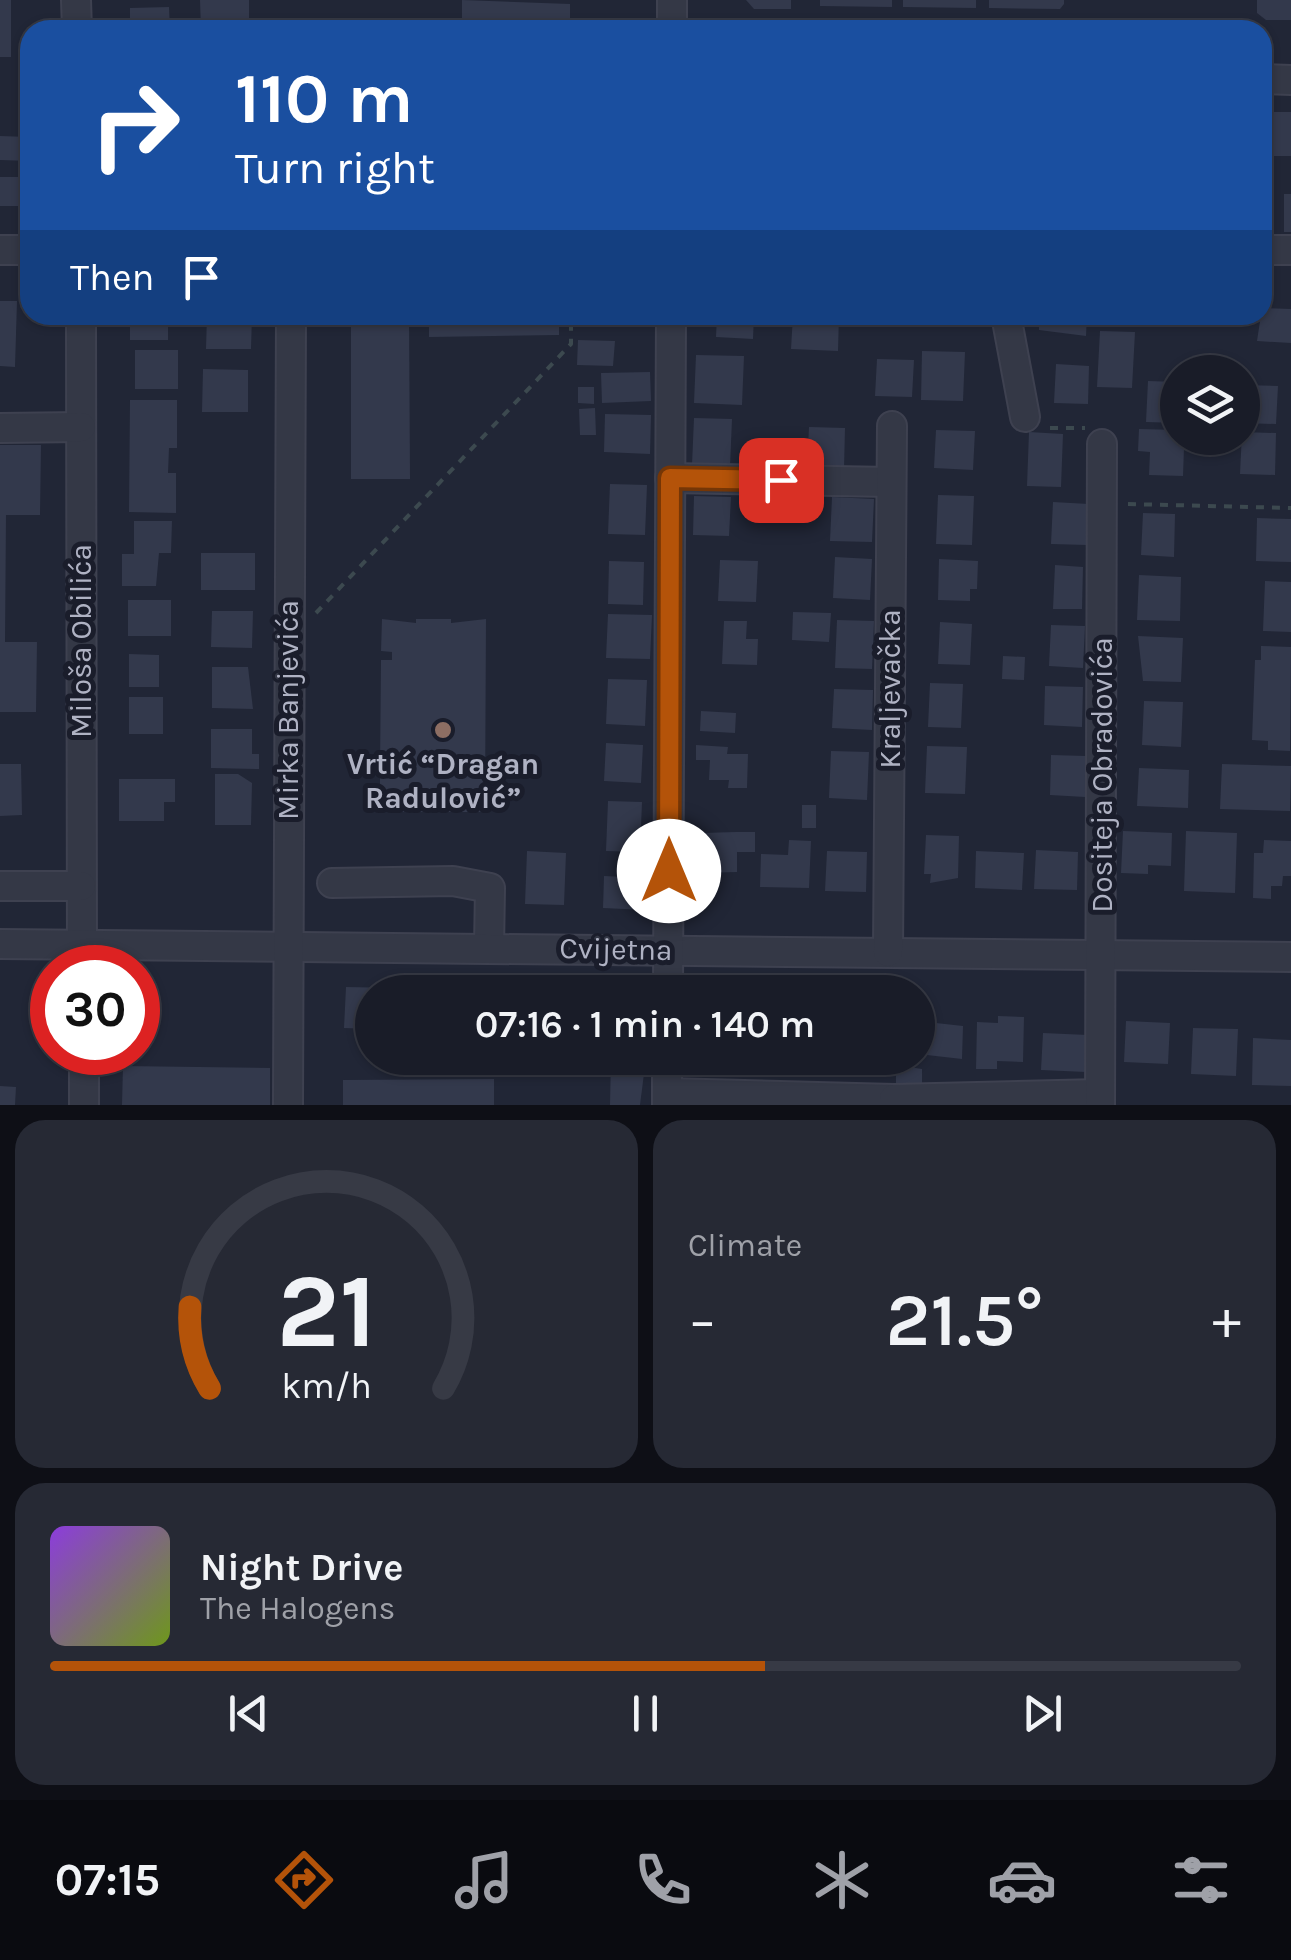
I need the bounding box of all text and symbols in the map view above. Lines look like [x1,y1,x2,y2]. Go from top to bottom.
text: 110 m [235,58,413,140]
icon: right [70,60,200,190]
text: Turn right [235,142,435,194]
icon: arrive [174,250,229,305]
text: Then [70,255,154,300]
map controls [1160,355,1260,455]
button: layers [1160,355,1260,455]
pin [739,438,824,523]
icon: arrive [754,453,809,508]
street label: Miloša Obilića [63,544,99,738]
street label: Mirka Banjevića [270,600,306,820]
street label: Kraljevačka [872,609,908,769]
street label: Dositeja Obradovića [1084,637,1120,913]
marker: Vrtić “Dragan Radulović” [432,719,454,741]
place label: Vrtić “Dragan Radulović” [347,746,539,816]
position arrow [617,819,721,923]
street label: Cvijetna [559,930,673,968]
speed limit sign: 30 [30,945,160,1075]
text: 07:16 · 1 min · 140 m [475,1002,815,1047]
text: Climate [688,1227,802,1264]
text: 21 [277,1251,377,1372]
text: 21.5° [886,1276,1043,1364]
text: − [688,1288,717,1352]
text: + [1212,1288,1241,1352]
text: km/h [281,1365,372,1407]
text: Night Drive [200,1545,403,1590]
text: The Halogens [200,1590,395,1627]
icon: previous [221,1686,276,1741]
icon: pause [618,1686,673,1741]
icon: next [1015,1686,1070,1741]
icon: directions [269,1845,339,1915]
icon: music [449,1845,519,1915]
icon: phone [628,1845,698,1915]
icon: climate [807,1845,877,1915]
icon: car [987,1845,1057,1915]
icon: filters [1166,1845,1236,1915]
text: 07:15 [55,1854,160,1906]

